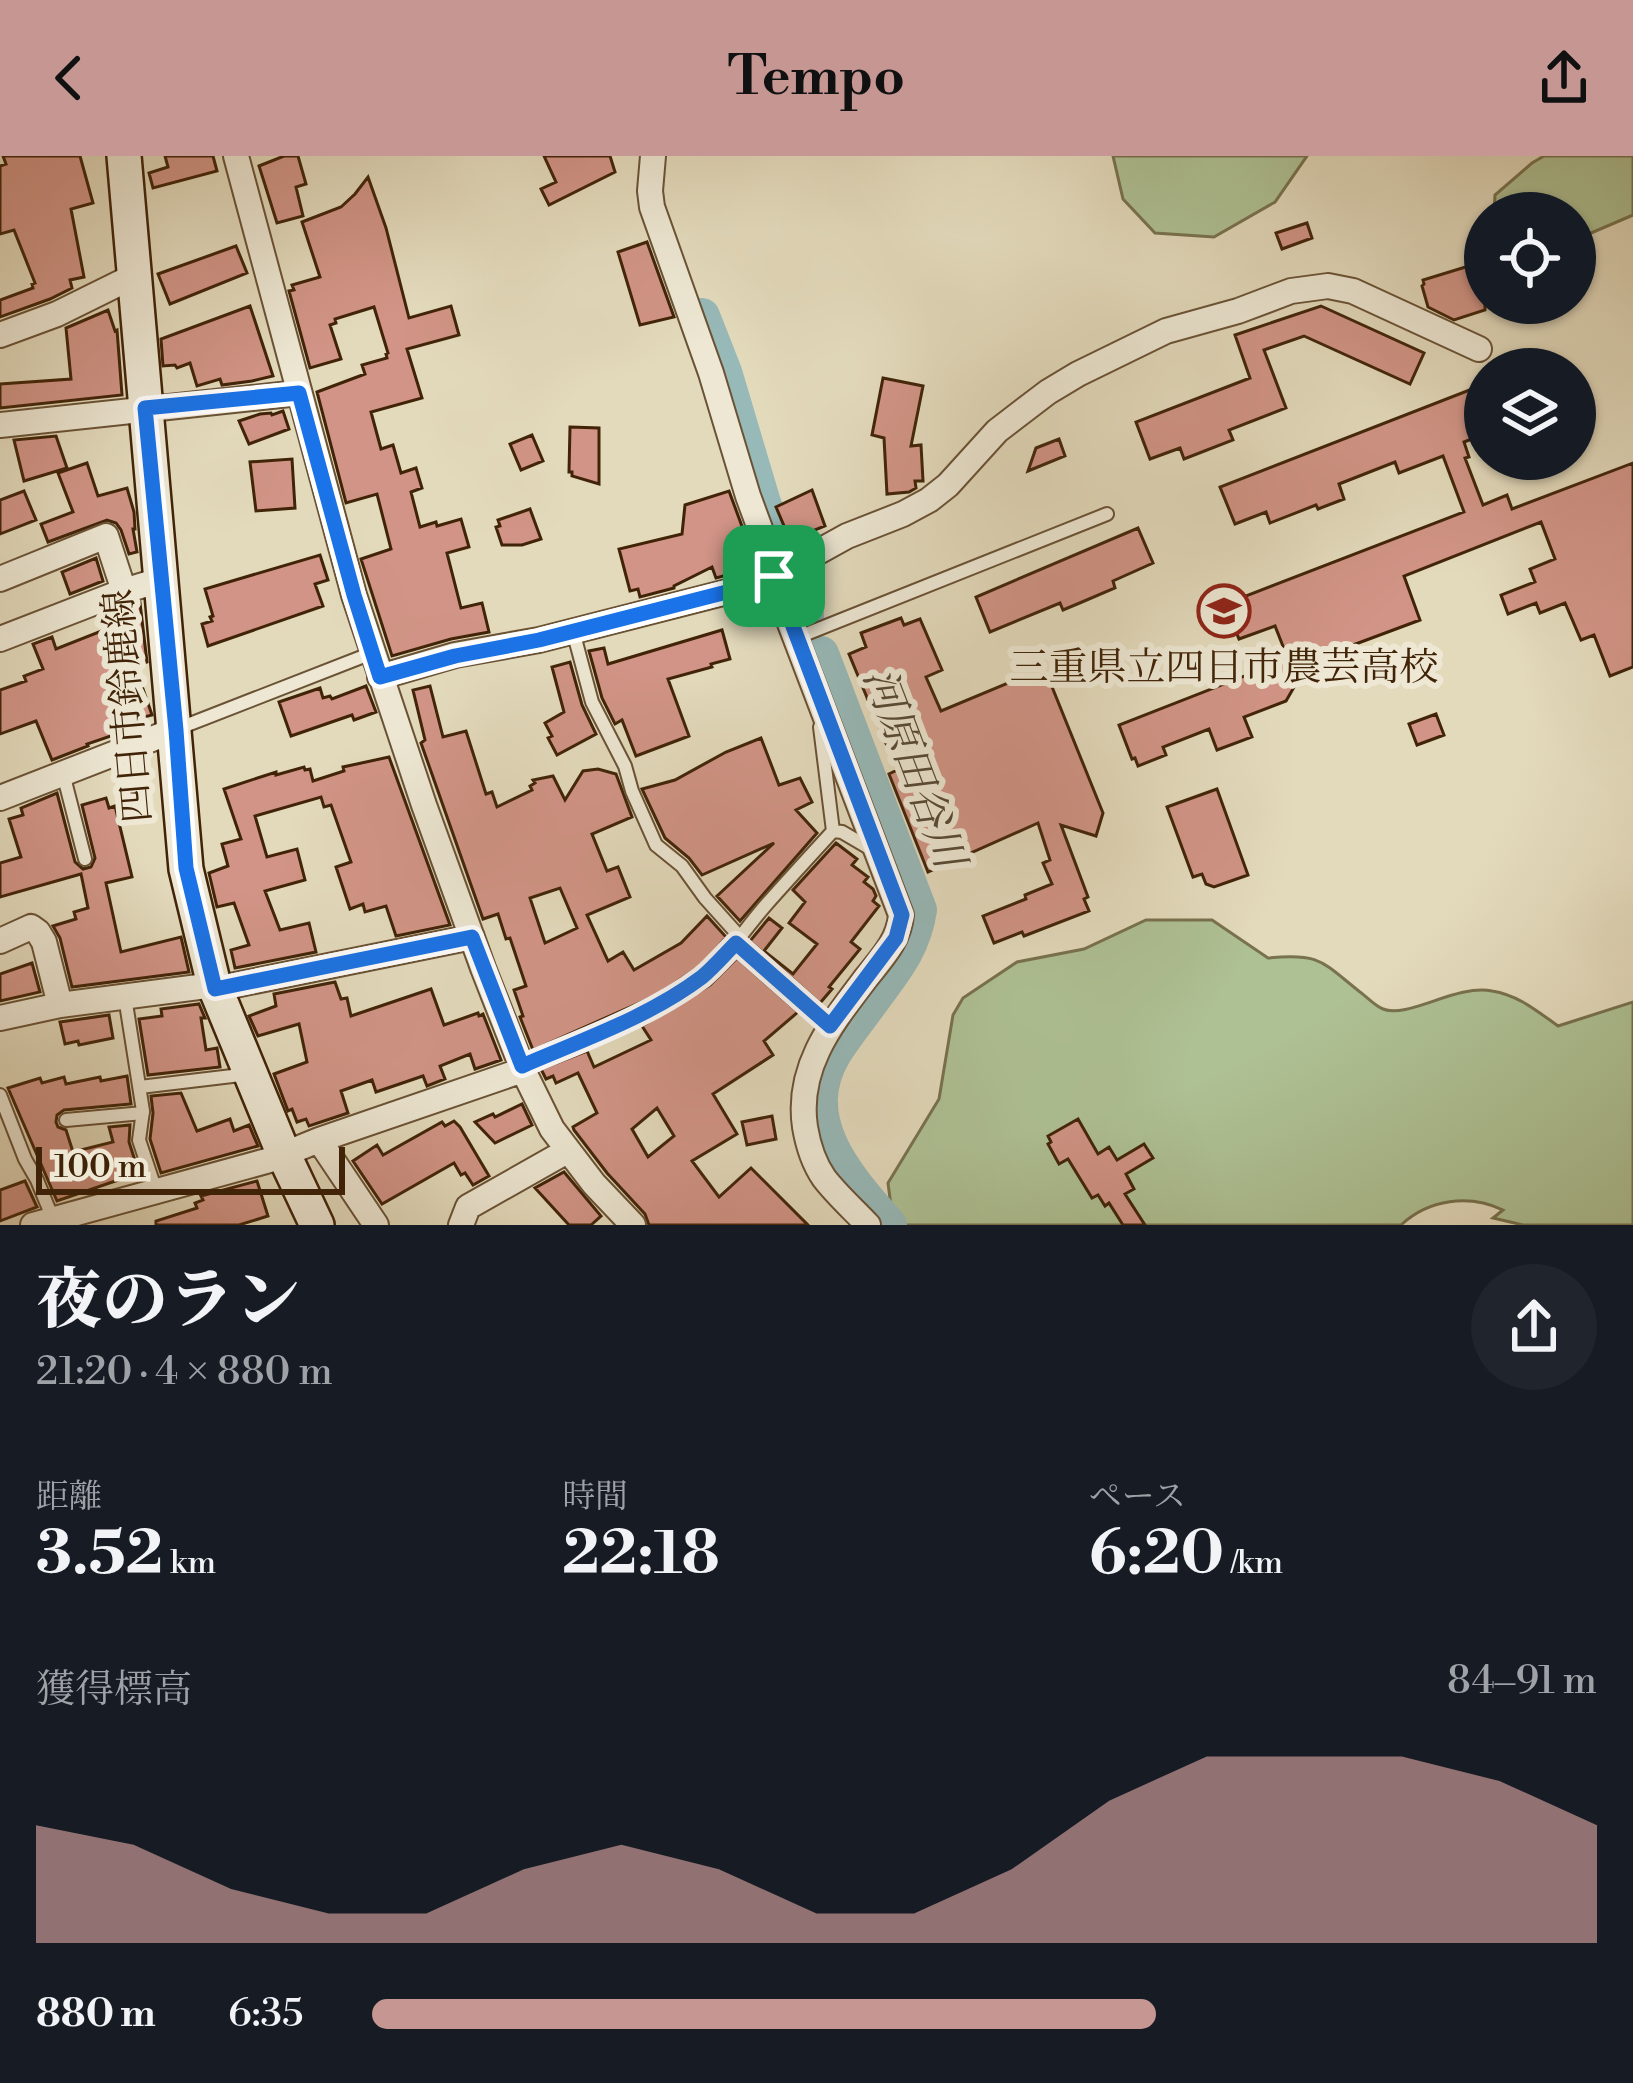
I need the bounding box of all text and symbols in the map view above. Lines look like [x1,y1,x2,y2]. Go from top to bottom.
text: Tempo [728,44,905,112]
icon: back [36,45,102,111]
icon: share [1531,45,1597,111]
map controls [1464,192,1596,480]
button: locate [1464,192,1596,324]
button: layers [1464,348,1596,480]
pin [723,525,825,627]
icon: arrive [741,543,807,609]
school or university icon: 三重県立四日市農芸高校 [1196,583,1252,639]
street label: 四日市鈴鹿線 [94,587,164,825]
place label: 三重県立四日市農芸高校 [1009,644,1439,693]
water label: 河原田谷川 [851,660,977,879]
scale bar [36,1141,345,1194]
text: 100 m [54,1147,147,1188]
text: 夜のラン [36,1261,300,1344]
button: share [1471,1264,1597,1390]
text: 21:20 · 4 × 880 m [36,1348,333,1397]
text: 距離 [36,1477,102,1518]
text: 時間 [562,1477,628,1518]
text: ペース [1089,1477,1186,1518]
text: 3.52 [36,1518,163,1593]
text: 22:18 [562,1518,720,1593]
text: 6:20 [1089,1518,1224,1593]
text: km [163,1543,216,1584]
text: /km [1224,1543,1283,1584]
text: 84–91 m [1447,1657,1597,1706]
text: 獲得標高 [36,1666,192,1715]
text: 880 m [36,1990,156,2039]
text: 6:35 [228,1990,303,2039]

